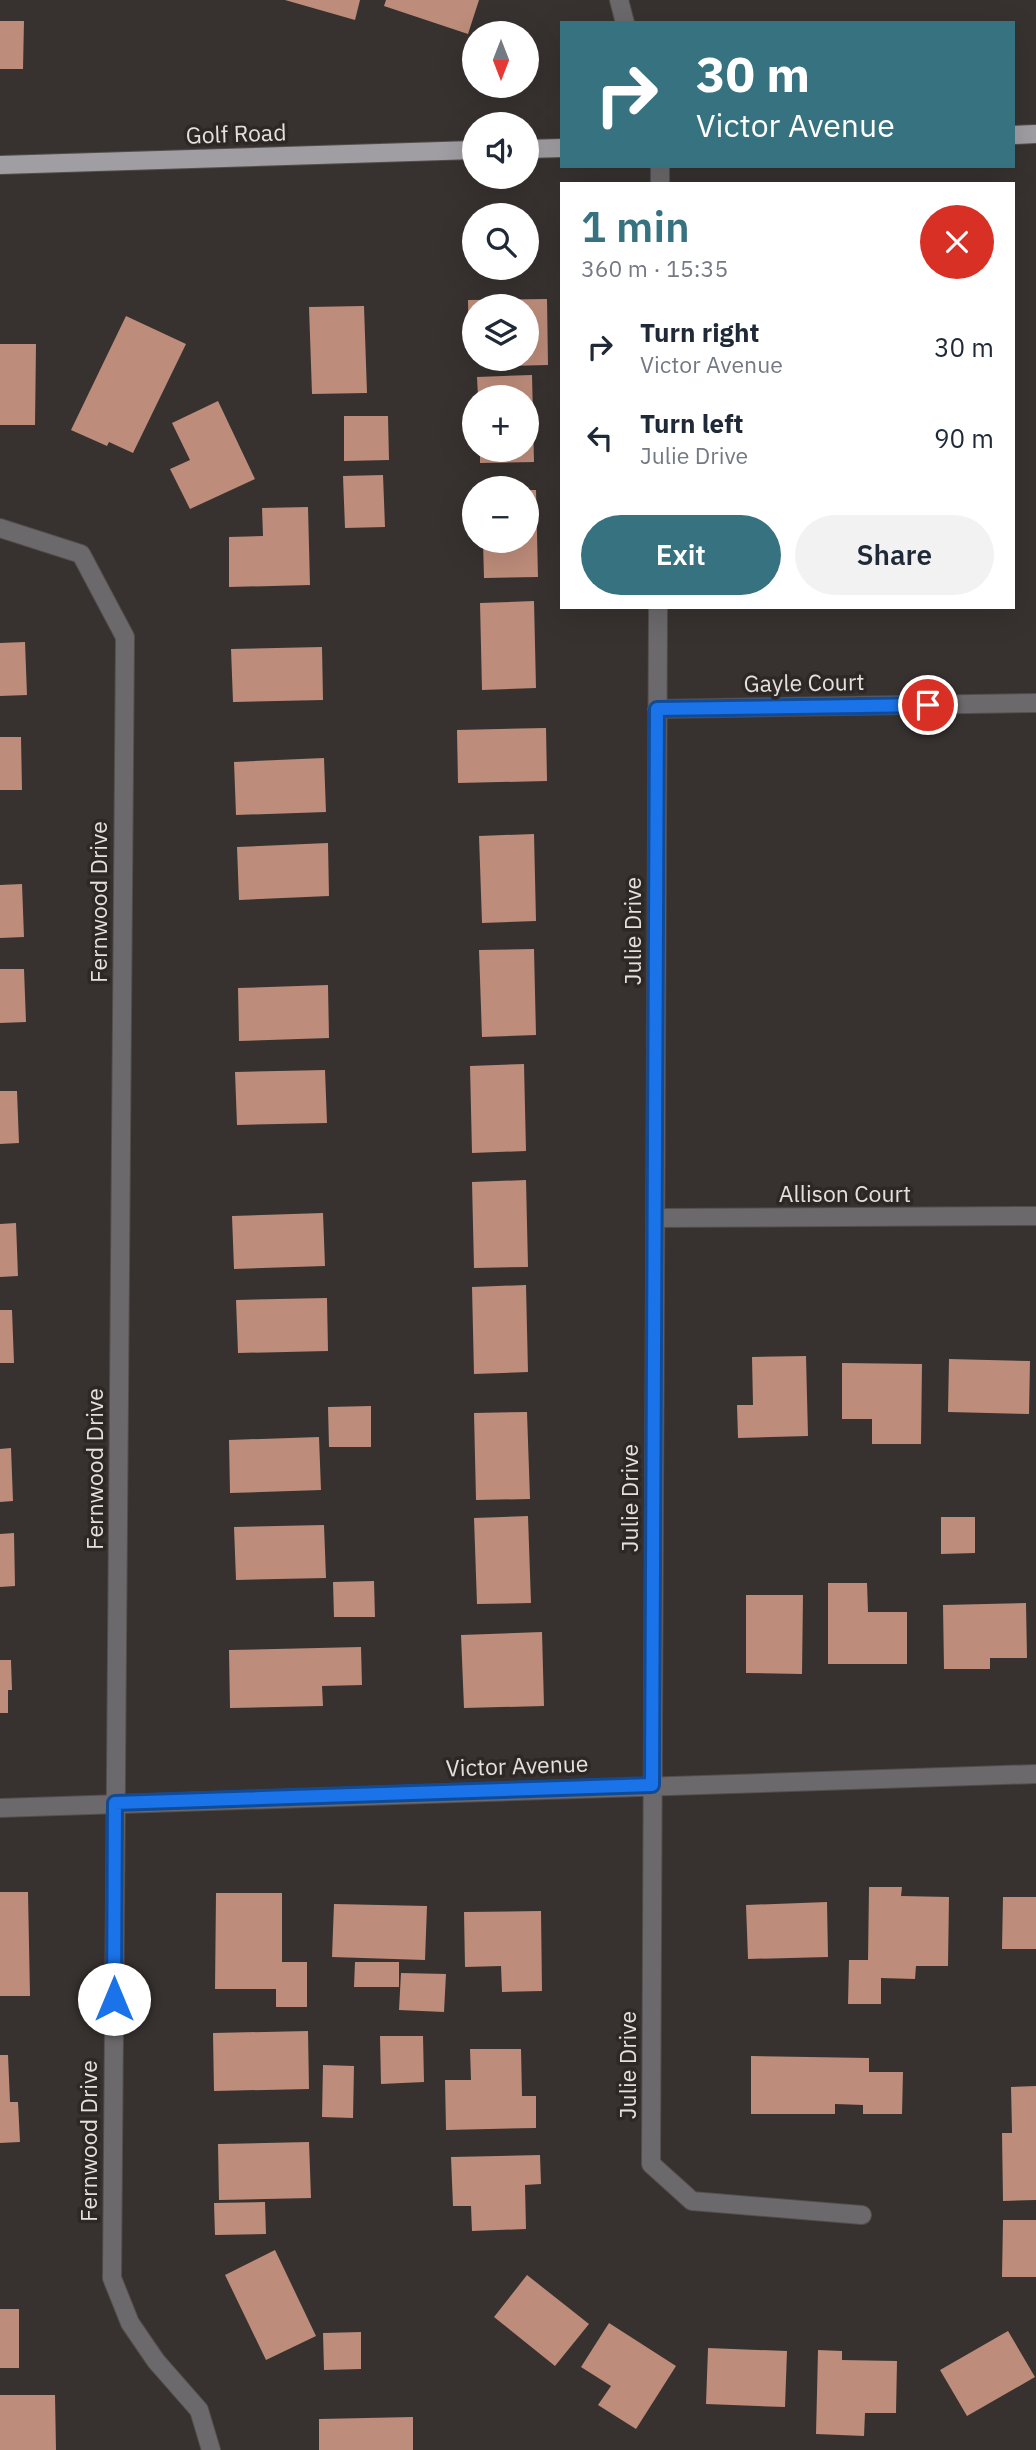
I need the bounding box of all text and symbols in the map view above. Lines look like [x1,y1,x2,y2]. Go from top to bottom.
north arrow [462,21,539,98]
map controls [462,21,539,553]
text: 30 m [696,42,810,105]
icon: right [581,49,672,140]
text: Victor Avenue [696,104,895,146]
button: sound [462,112,539,189]
street label: Golf Road [185,116,287,150]
text: 1 min [581,199,690,254]
button: search [462,203,539,280]
button: close [920,205,994,279]
text: 360 m · 15:35 [581,253,728,283]
button: layers [462,294,539,371]
text: Turn right [640,315,759,349]
icon: right [581,328,619,366]
text: 30 m [934,330,994,364]
text: Victor Avenue [640,349,783,379]
button: + [462,385,539,462]
text: Turn left [640,406,743,440]
icon: left [581,419,619,457]
text: 90 m [934,421,994,455]
text: Julie Drive [640,440,748,470]
button: − [462,476,539,553]
button: Exit [581,515,781,595]
button: Share [795,515,994,595]
street label: Gayle Court [743,666,865,698]
pin [898,675,958,735]
icon: arrive [909,686,947,724]
street label: Fernwood Drive [83,821,113,983]
street label: Julie Drive [617,877,647,985]
street label: Allison Court [779,1178,911,1208]
street label: Fernwood Drive [79,1388,109,1550]
street label: Julie Drive [614,1444,644,1552]
street label: Victor Avenue [445,1748,589,1782]
position arrow [77,1962,151,2036]
street label: Julie Drive [612,2011,642,2119]
street label: Fernwood Drive [73,2060,103,2222]

